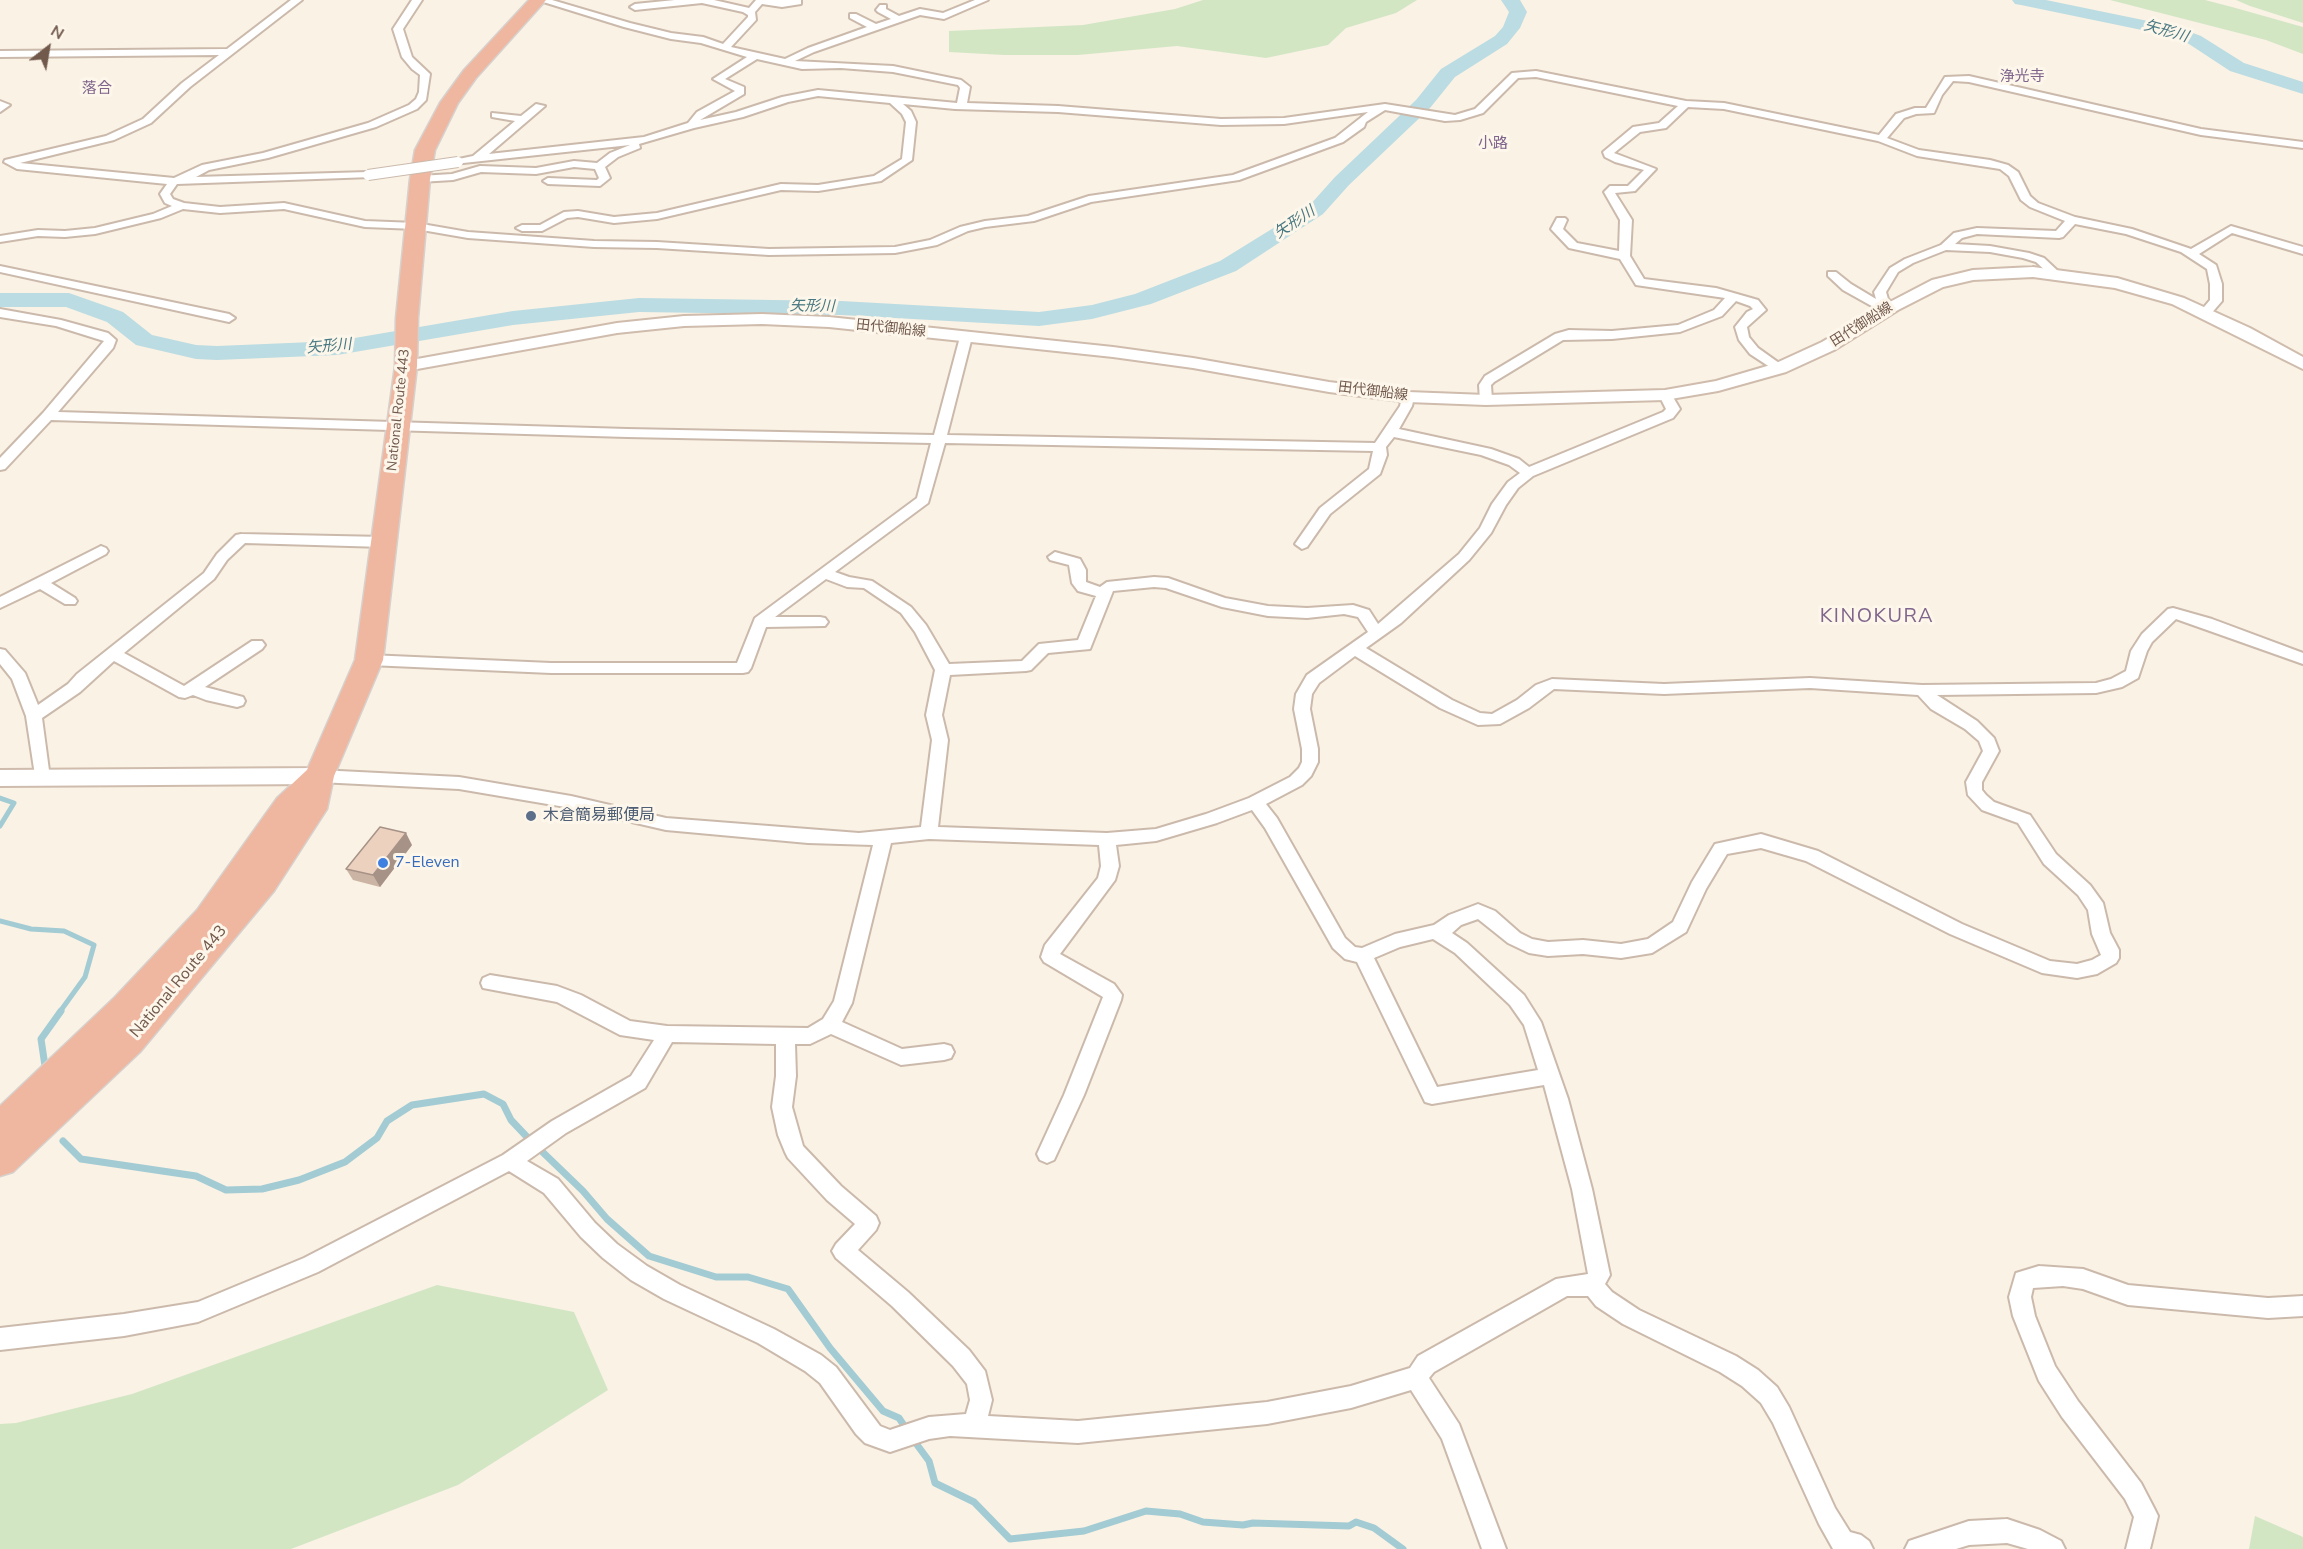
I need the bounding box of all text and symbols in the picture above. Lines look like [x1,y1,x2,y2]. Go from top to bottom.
water label: 矢形川 [2142,17,2190,47]
north arrow [18,18,78,78]
text: N [46,20,68,45]
district label: 浄光寺 [2000,68,2044,86]
district label: 落合 [82,80,112,98]
district label: 小路 [1478,135,1508,153]
water label: 矢形川 [1271,203,1319,243]
water label: 矢形川 [789,298,835,316]
street label: 田代御船線 [1828,299,1896,351]
street label: 田代御船線 [855,317,927,341]
water label: 矢形川 [306,336,352,358]
street label: National Route 443 [384,348,414,472]
street label: 田代御船線 [1337,379,1409,405]
district label: KINOKURA [1820,605,1934,629]
place label: 木倉簡易郵便局 [543,806,655,826]
marker: 木倉簡易郵便局 [524,809,538,823]
place label: 7-Eleven [395,853,459,873]
marker: 7-Eleven [376,856,390,870]
street label: National Route 443 [127,922,231,1042]

